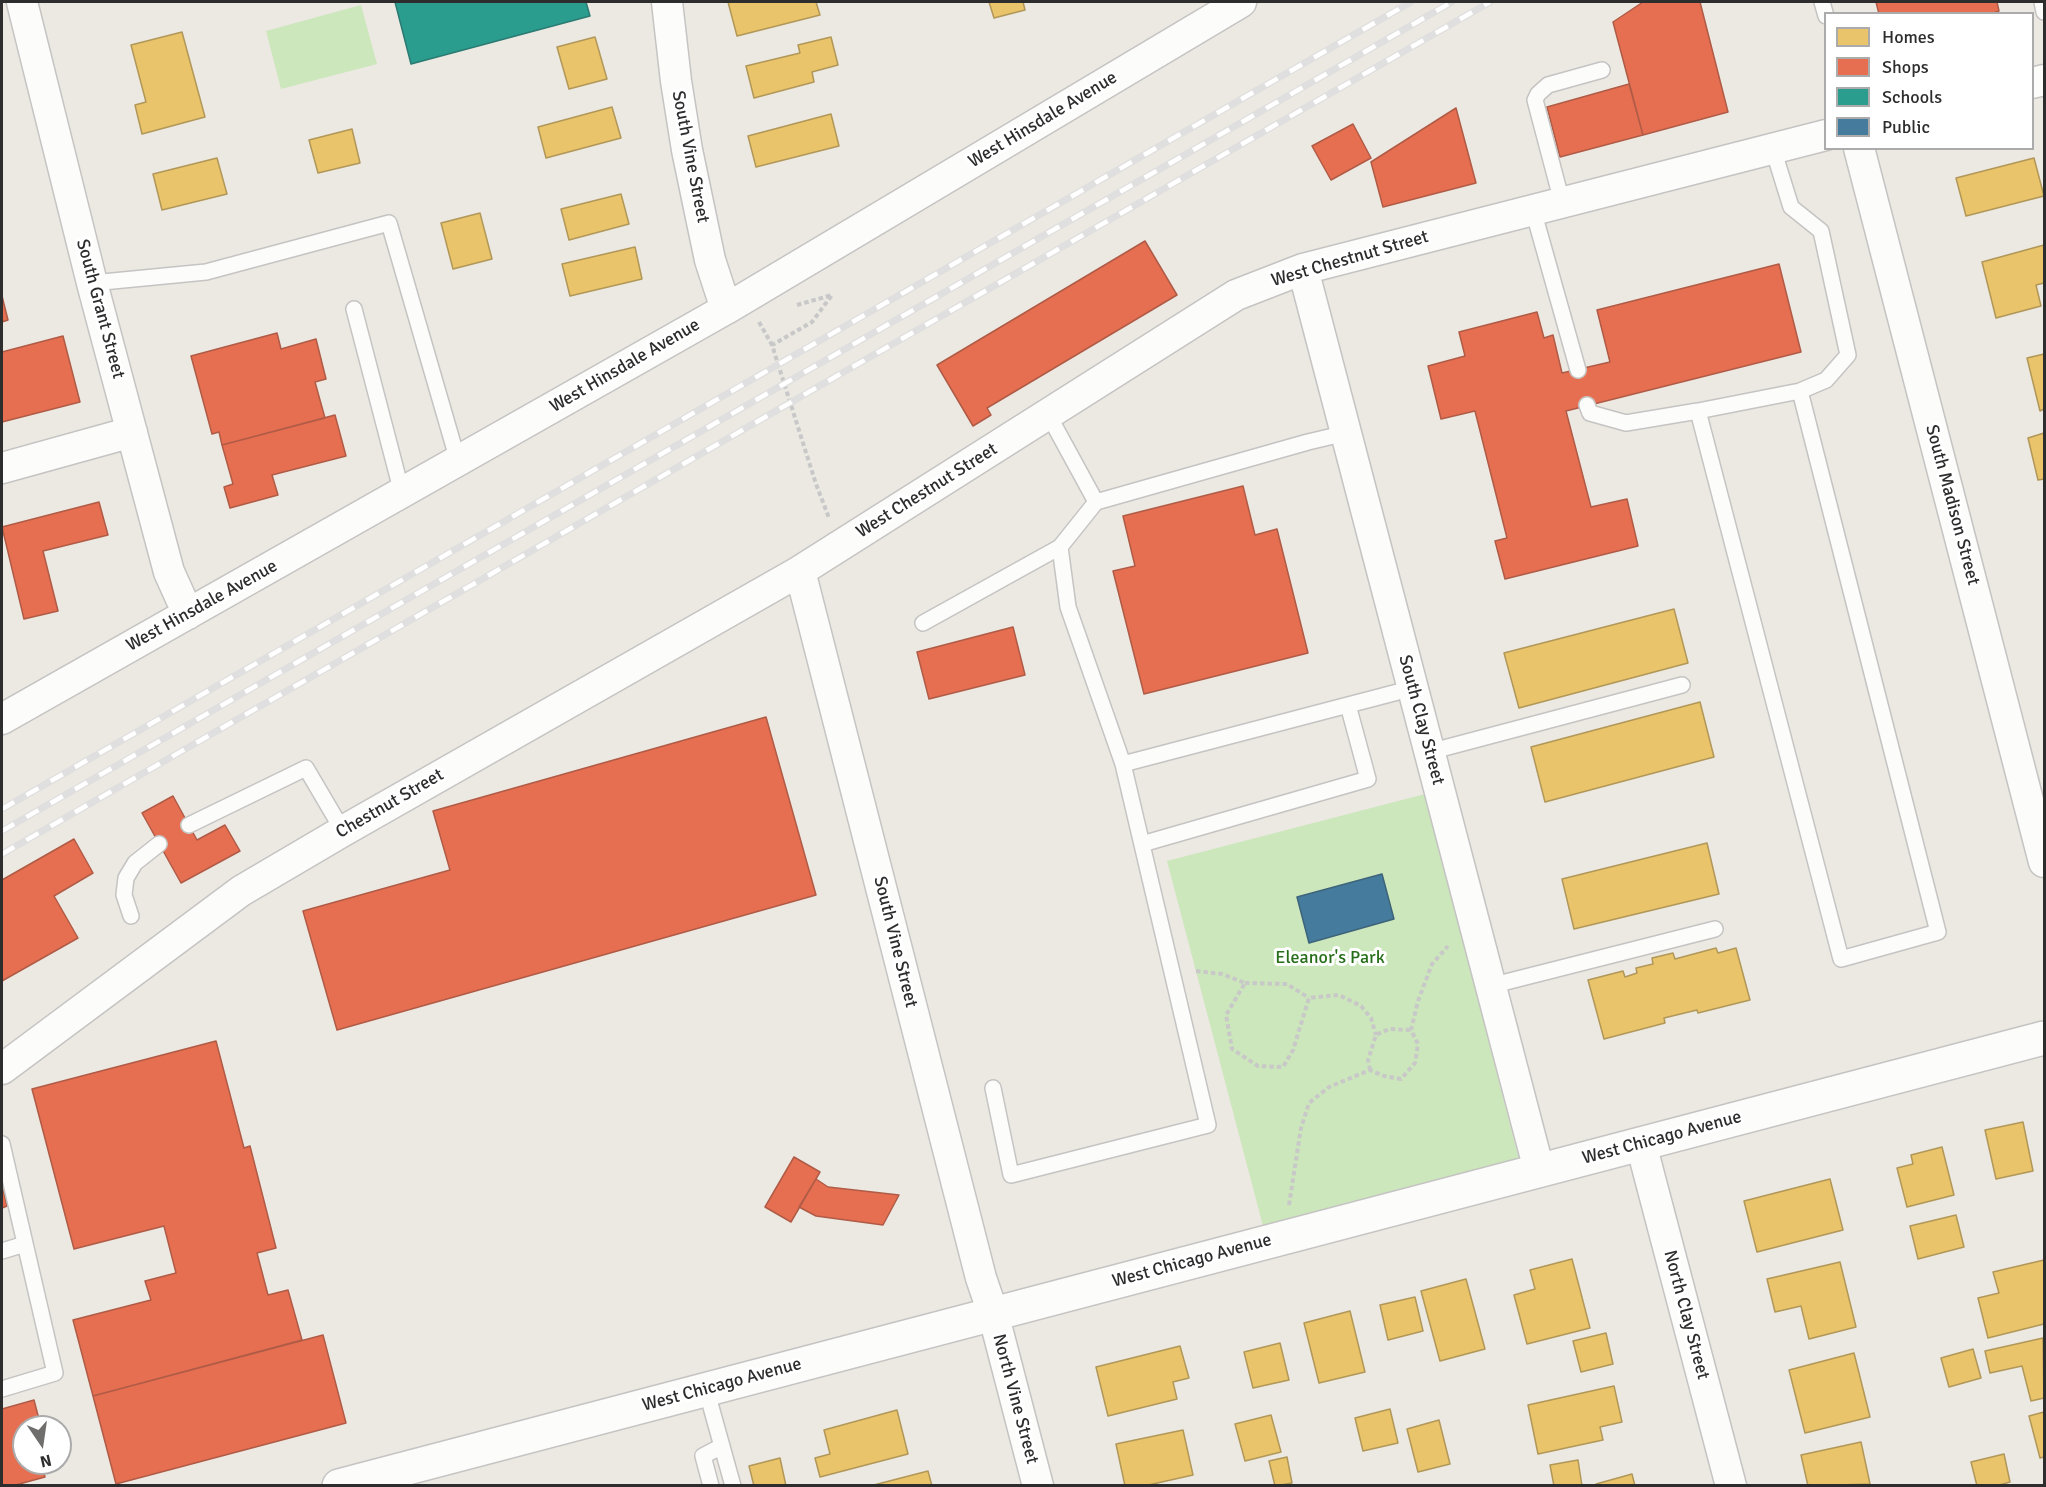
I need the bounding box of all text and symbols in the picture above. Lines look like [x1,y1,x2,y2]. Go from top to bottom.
legend [1824,12,2034,150]
text: Homes [1882,26,1935,48]
text: Shops [1882,56,1929,78]
street label: West Hinsdale Avenue [965,67,1121,173]
text: Schools [1882,86,1942,108]
street label: South Vine Street [667,89,713,225]
text: Public [1882,116,1930,138]
street label: West Chestnut Street [1269,226,1431,292]
street label: South Grant Street [71,237,129,381]
street label: West Hinsdale Avenue [546,314,704,418]
street label: South Madison Street [1920,422,1984,588]
street label: West Chestnut Street [852,439,1002,543]
street label: West Hinsdale Avenue [123,555,281,657]
street label: South Clay Street [1393,653,1449,787]
street label: Chestnut Street [332,764,448,844]
street label: South Vine Street [868,874,922,1010]
park label: Eleanor's Park [1275,947,1385,969]
street label: West Chicago Avenue [1580,1106,1744,1170]
street label: West Chicago Avenue [1110,1229,1274,1293]
street label: North Clay Street [1658,1248,1714,1382]
street label: North Vine Street [987,1332,1043,1466]
street label: West Chicago Avenue [640,1353,804,1417]
north arrow [12,1415,72,1475]
text: N [38,1450,53,1472]

